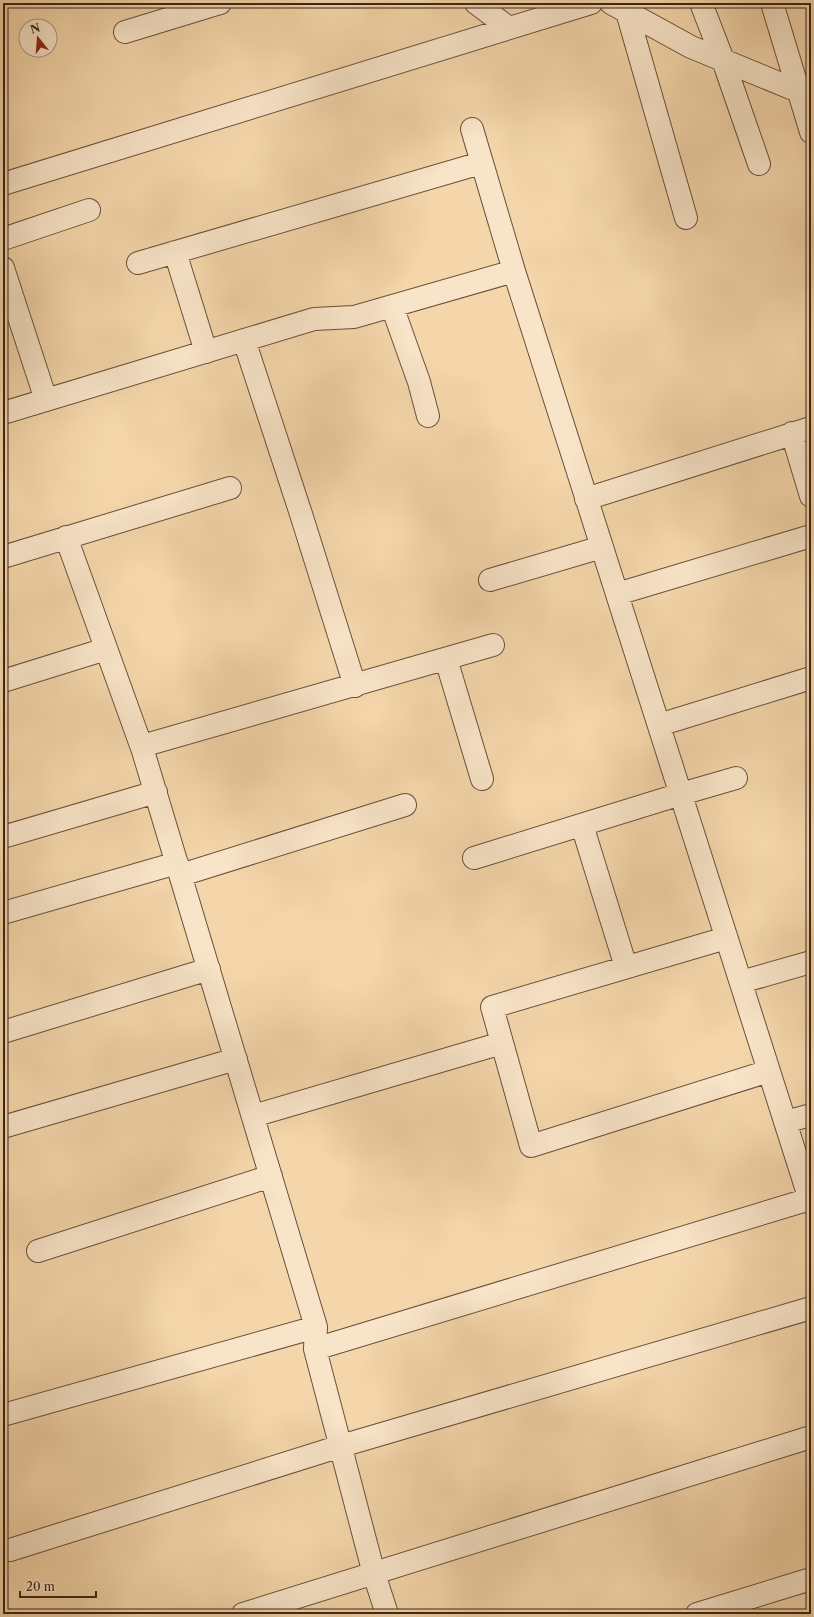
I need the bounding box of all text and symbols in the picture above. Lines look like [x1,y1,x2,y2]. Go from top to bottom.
north arrow [18,18,58,58]
text: N [28,20,42,37]
scale bar [20,1573,96,1599]
text: 20 m [26,1579,55,1594]

